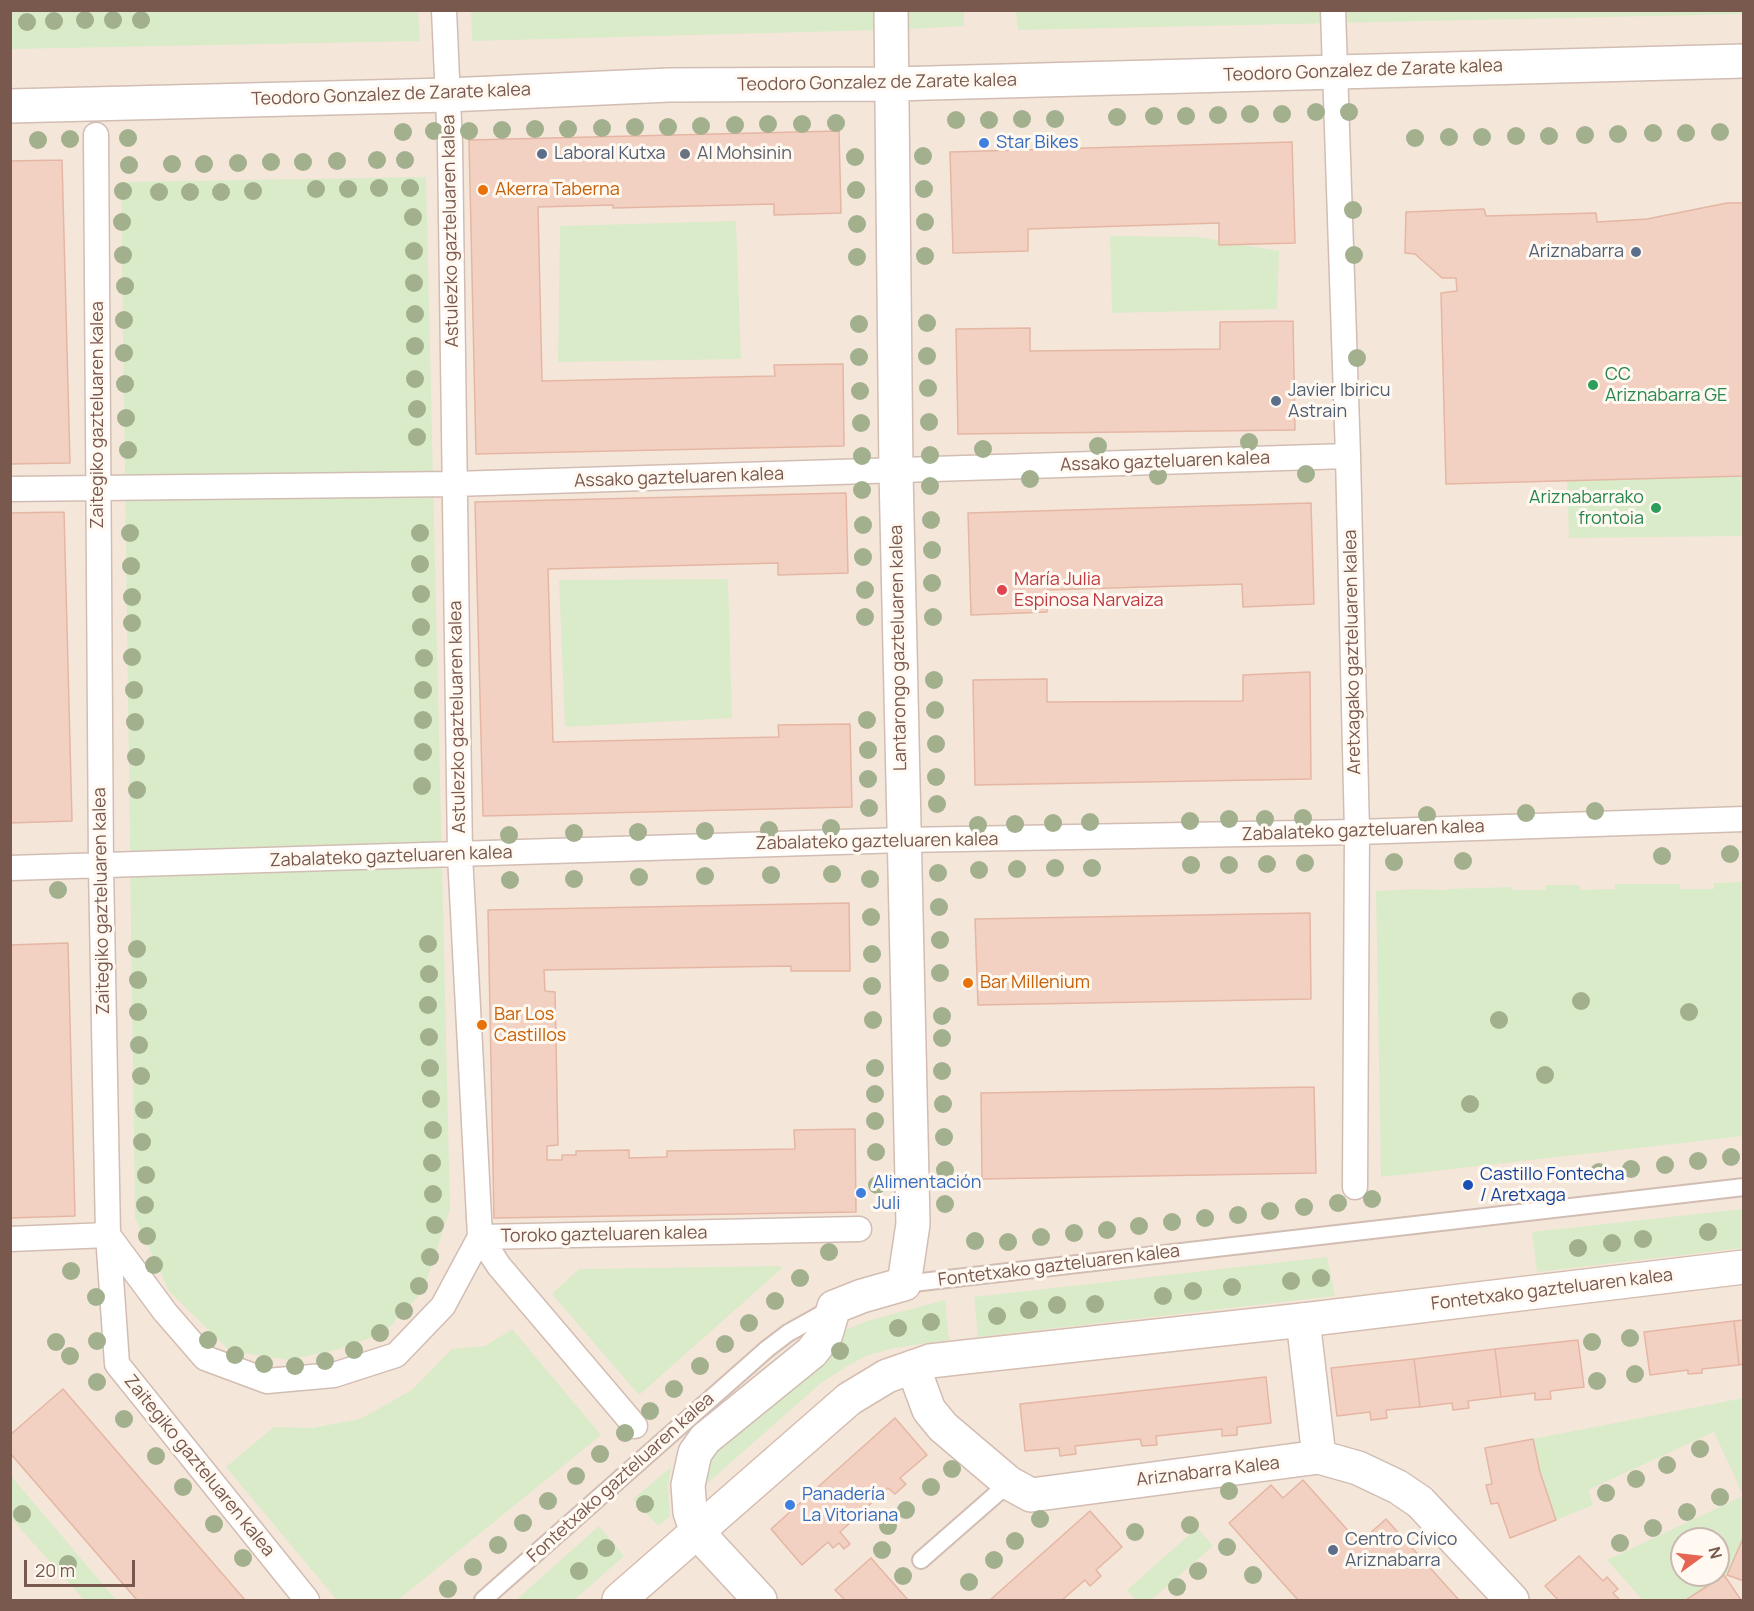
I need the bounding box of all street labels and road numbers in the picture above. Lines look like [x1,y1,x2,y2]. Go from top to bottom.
street label: Teodoro Gonzalez de Zarate kalea [1223,55,1503,87]
street label: Teodoro Gonzalez de Zarate kalea [737,70,1017,96]
street label: Teodoro Gonzalez de Zarate kalea [251,79,531,111]
street label: Astulezko gazteluaren kalea [438,114,464,348]
street label: Zaitegiko gazteluaren kalea [87,301,109,529]
street label: Assako gazteluaren kalea [1060,448,1270,476]
street label: Assako gazteluaren kalea [574,464,784,492]
street label: Lantarongo gazteluaren kalea [886,525,912,771]
street label: Aretxagako gazteluaren kalea [1340,529,1366,775]
street label: Astulezko gazteluaren kalea [445,600,471,834]
street label: Zaitegiko gazteluaren kalea [89,787,115,1015]
street label: Zabalateko gazteluaren kalea [1241,816,1485,846]
street label: Zabalateko gazteluaren kalea [755,829,999,855]
street label: Zabalateko gazteluaren kalea [269,842,513,872]
street label: Toroko gazteluaren kalea [500,1222,708,1248]
street label: Fontetxako gazteluaren kalea [937,1240,1181,1292]
street label: Fontetxako gazteluaren kalea [1430,1264,1674,1316]
street label: Zaitegiko gazteluaren kalea [119,1371,279,1561]
street label: Fontetxako gazteluaren kalea [523,1388,719,1568]
street label: Ariznabarra Kalea [1135,1452,1281,1492]

